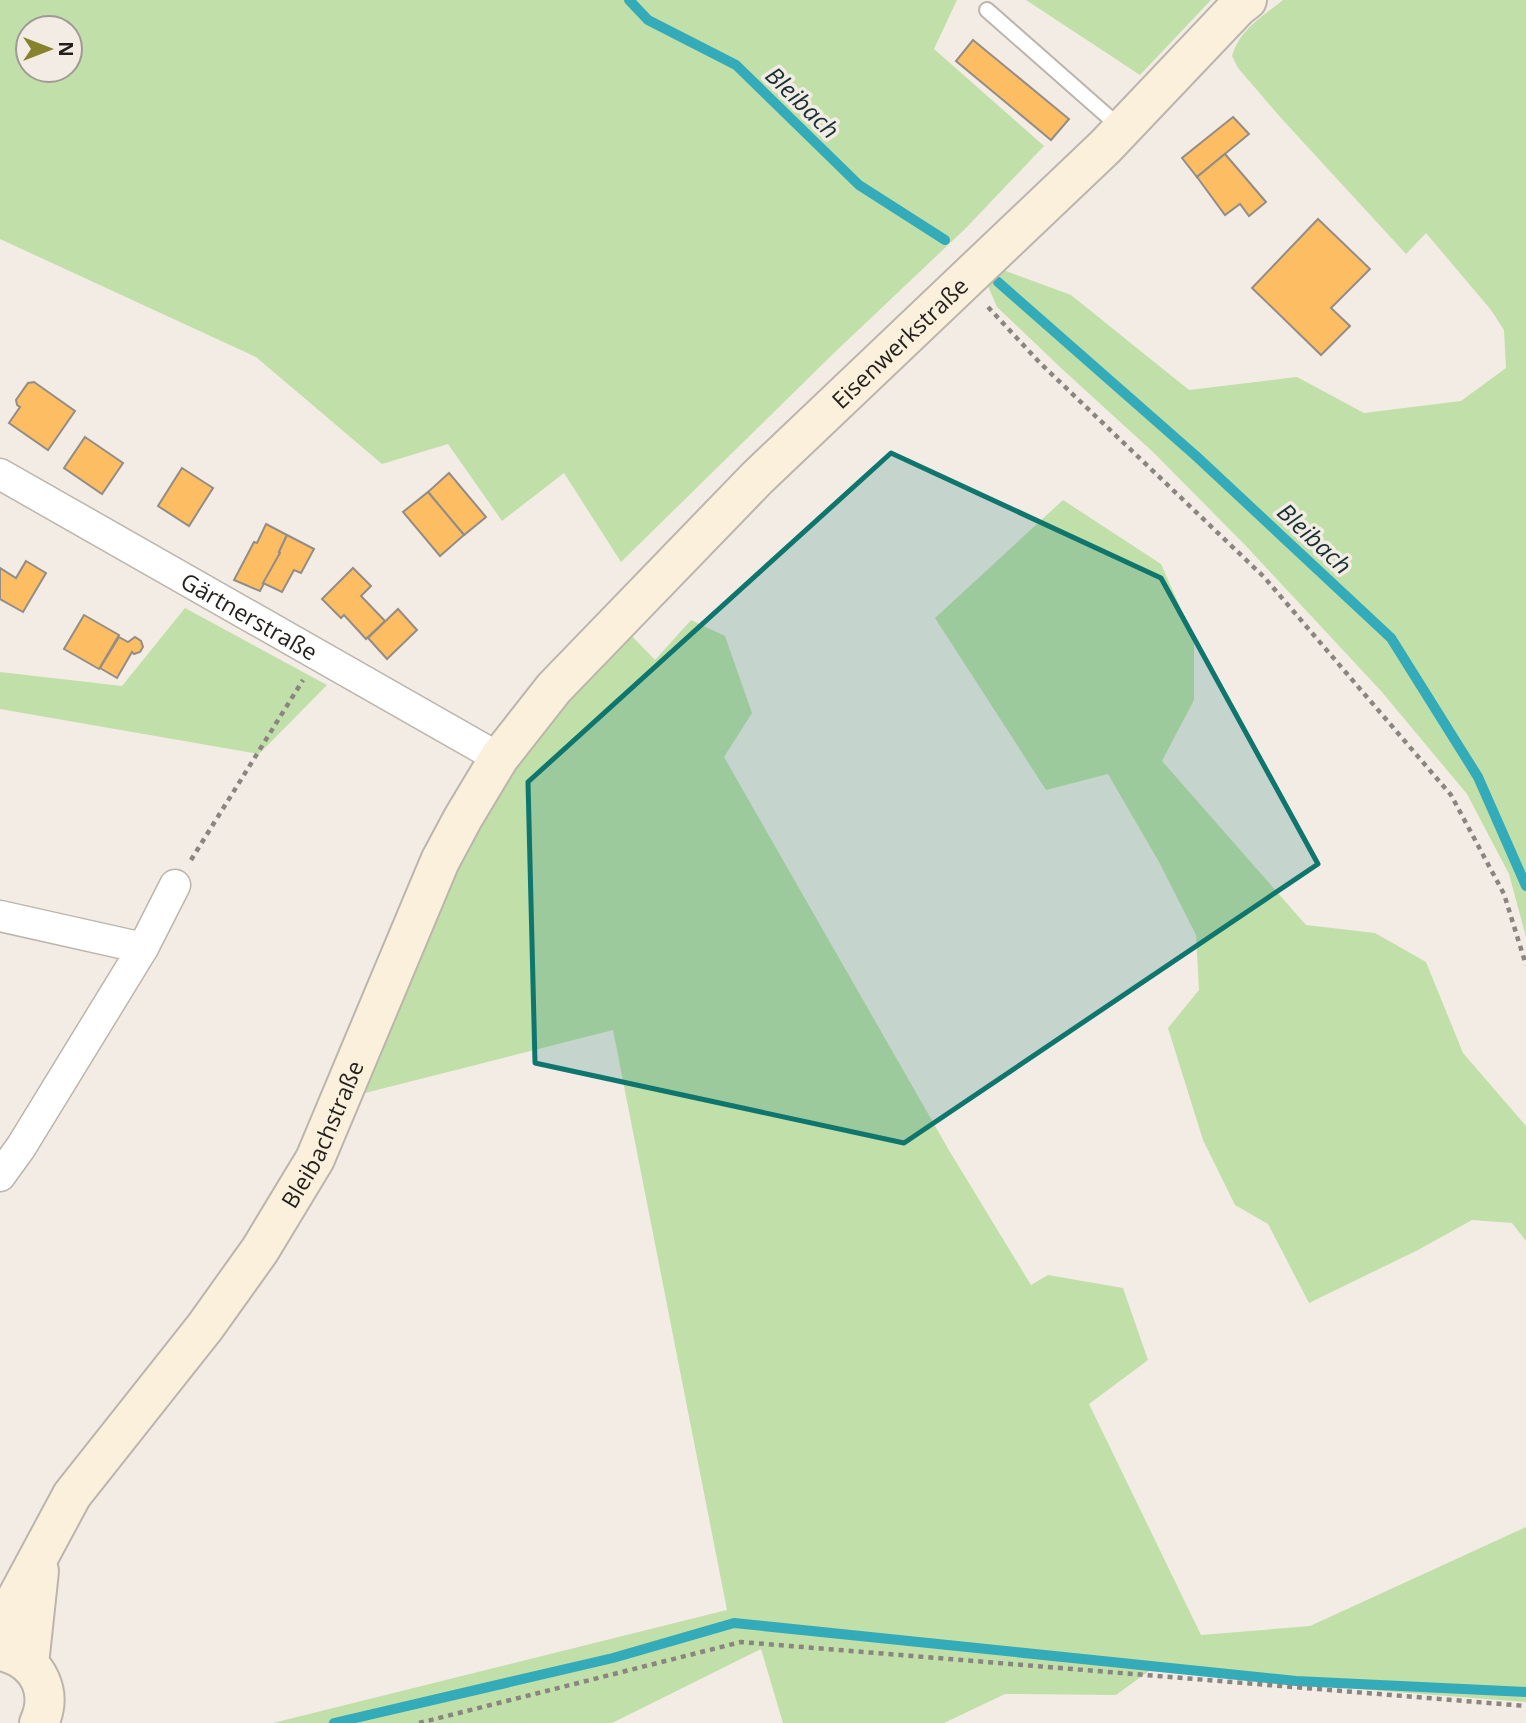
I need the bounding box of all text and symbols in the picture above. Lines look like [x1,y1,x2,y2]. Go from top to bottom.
north arrow [14,14,84,84]
text: N [53,41,79,57]
water label: Bleibach [759,59,847,145]
street label: Eisenwerkstraße [824,270,975,415]
water label: Bleibach [1271,495,1359,581]
street label: Gärtnerstraße [175,564,323,668]
street label: Bleibachstraße [273,1055,371,1214]

